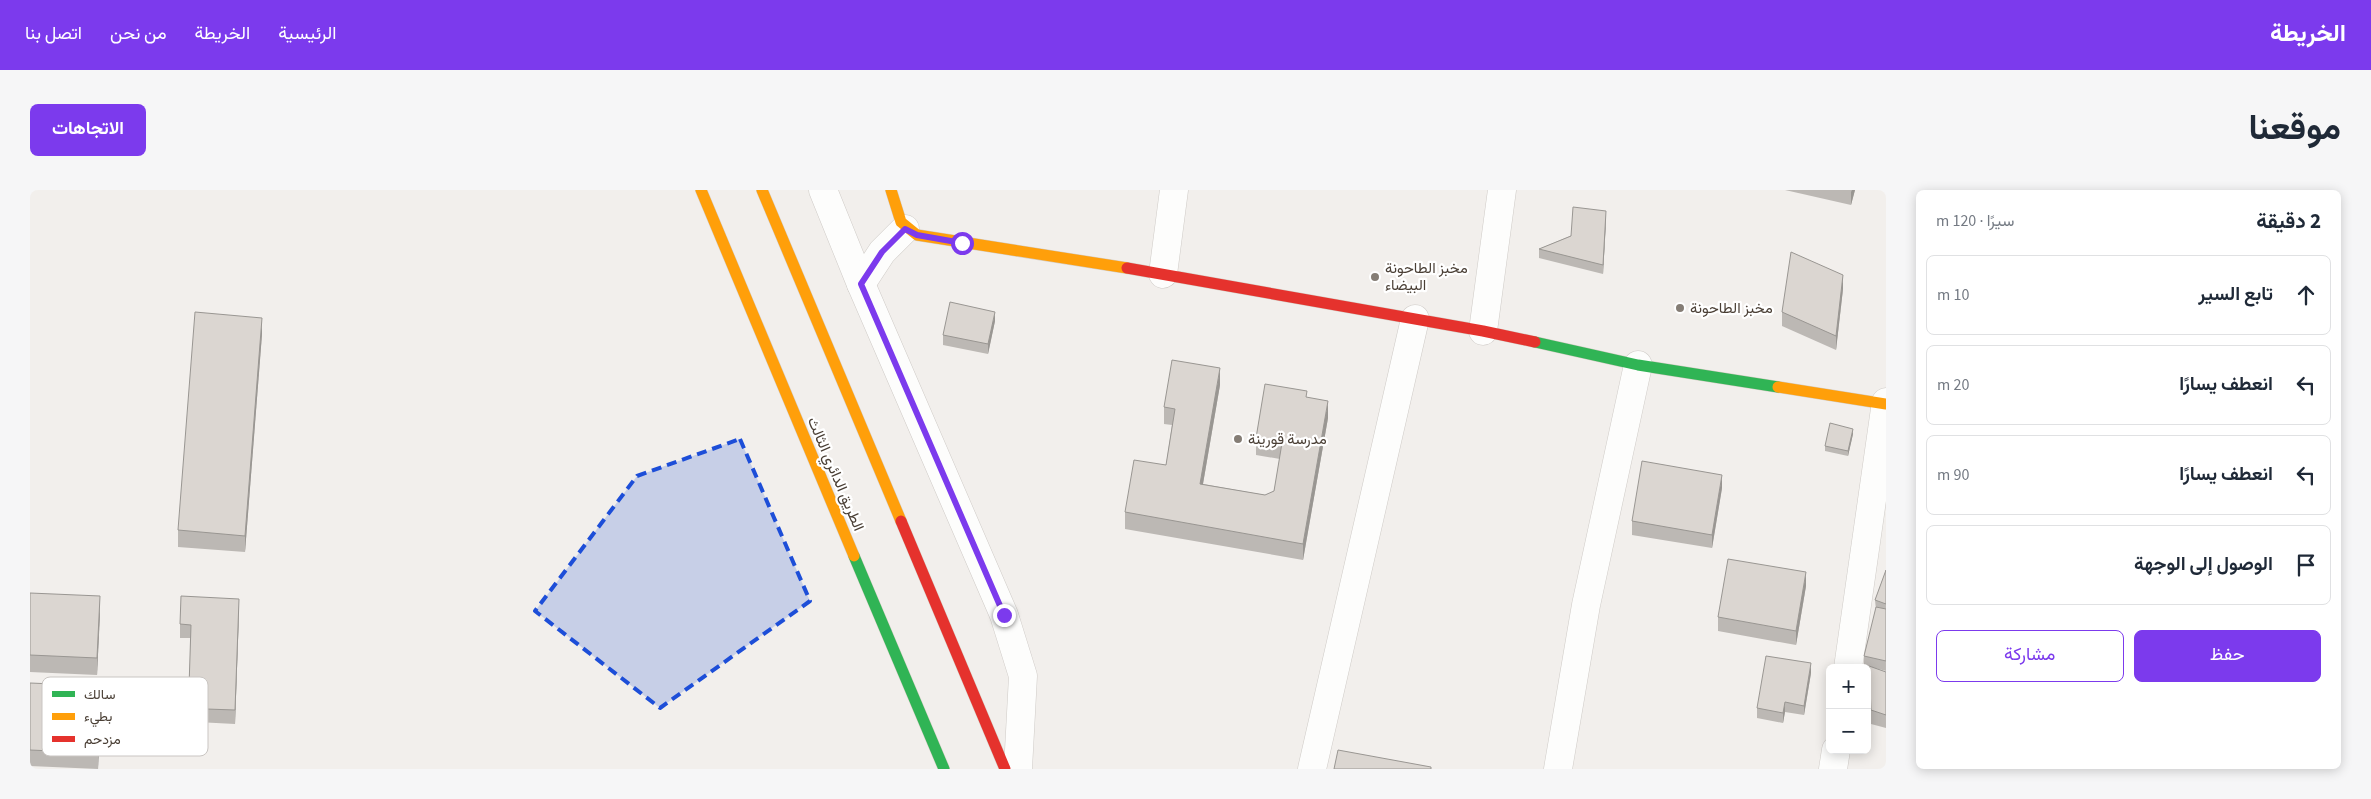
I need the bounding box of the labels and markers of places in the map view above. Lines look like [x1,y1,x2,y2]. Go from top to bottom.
place label: مخبز الطاحونة البيضاء [1385,258,1468,296]
marker: مخبز الطاحونة البيضاء [1369,271,1381,283]
place label: مخبز الطاحونة [1690,298,1773,319]
marker: مخبز الطاحونة [1674,302,1686,314]
place label: مدرسة قورينة [1248,429,1327,450]
marker: مدرسة قورينة [1232,433,1244,445]

